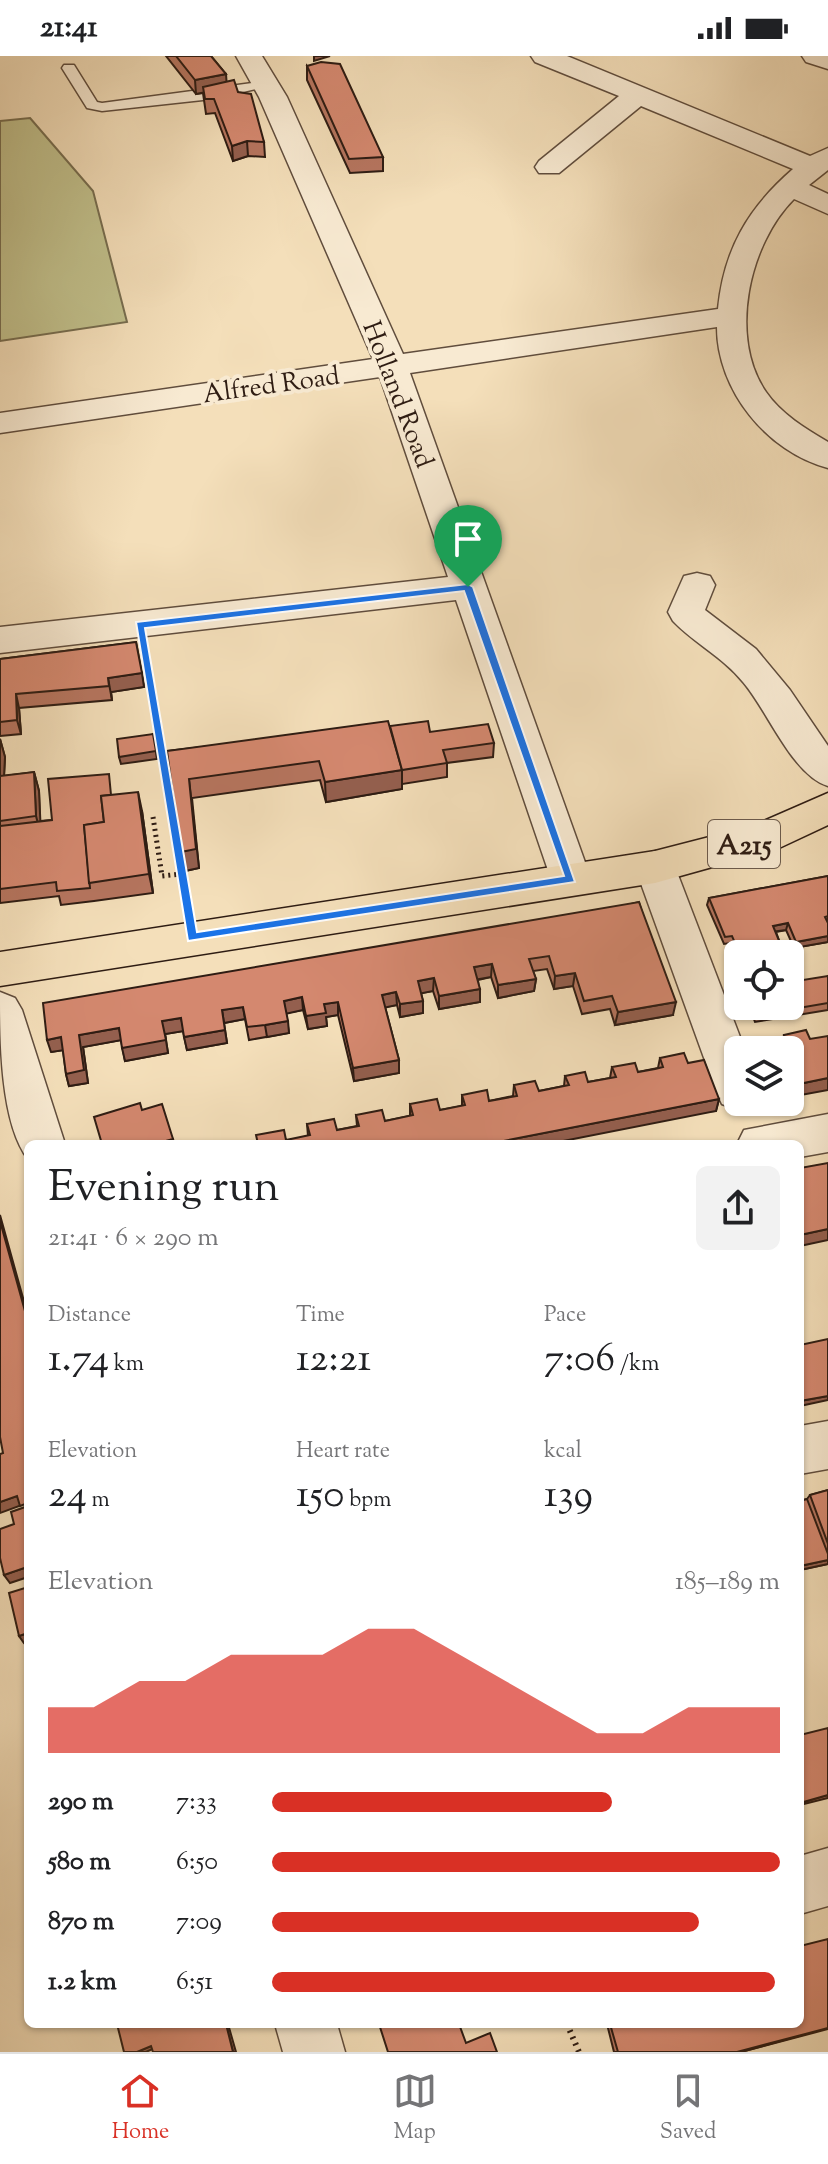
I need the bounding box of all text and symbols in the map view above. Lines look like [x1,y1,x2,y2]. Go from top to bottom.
text: 21:41 [40,7,97,50]
street label: Holland Road [352,316,442,474]
street label: Alfred Road [200,359,342,414]
pin [434,505,502,587]
icon: arrive [446,517,490,561]
road number: A215 [708,820,780,868]
map controls [724,940,804,1116]
button: locate [724,940,804,1020]
button: layers [724,1036,804,1116]
text: Evening run [48,1158,280,1221]
button: share [696,1166,780,1250]
text: 21:41 · 6 × 290 m [48,1220,219,1257]
text: Distance [48,1300,131,1332]
text: Time [296,1300,345,1332]
text: Pace [544,1300,586,1332]
text: 1.74 [48,1332,109,1389]
text: 12:21 [296,1332,371,1389]
text: 7:06 [544,1332,615,1389]
text: km [109,1349,144,1381]
text: /km [615,1349,660,1381]
text: Elevation [48,1436,137,1468]
text: Heart rate [296,1436,390,1468]
text: kcal [544,1436,582,1468]
text: 24 [48,1468,87,1525]
text: 150 [296,1468,344,1525]
text: 139 [544,1468,593,1525]
text: m [87,1485,110,1517]
text: bpm [344,1485,391,1517]
text: Elevation [48,1564,153,1601]
text: 185–189 m [675,1564,780,1601]
text: 290 m [48,1784,114,1821]
text: 7:33 [176,1784,217,1821]
text: 580 m [48,1844,111,1881]
text: 6:50 [176,1844,218,1881]
text: 870 m [48,1904,114,1941]
text: 7:09 [176,1904,222,1941]
text: 1.2 km [48,1964,117,2001]
text: 6:51 [176,1964,213,2001]
tab: Home [112,2069,169,2149]
tab: Map [393,2069,437,2149]
tab: Saved [660,2069,716,2149]

